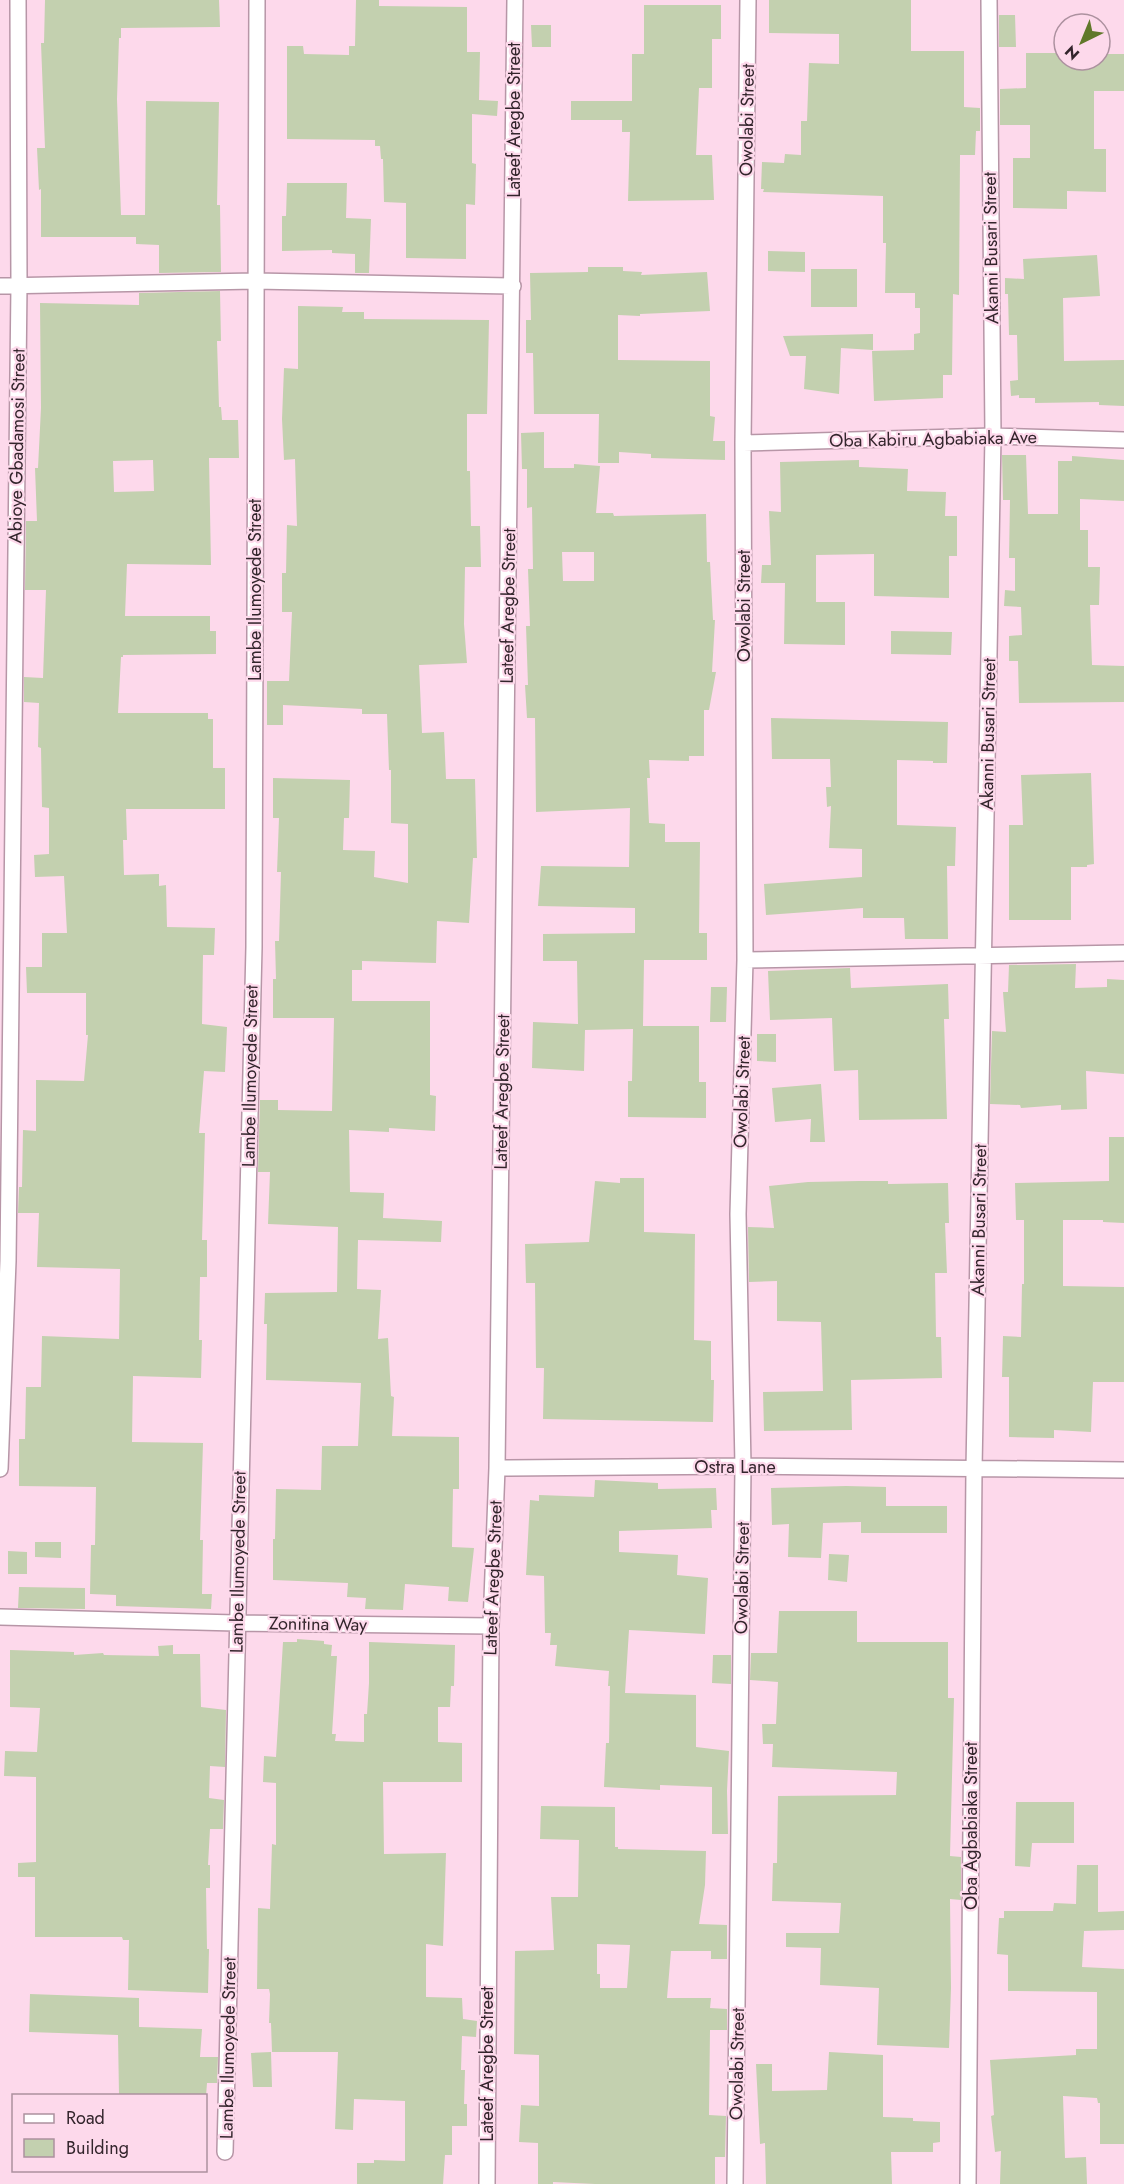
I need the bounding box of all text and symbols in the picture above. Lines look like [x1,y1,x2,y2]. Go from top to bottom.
north arrow [1052,12,1112,72]
text: N [1060,40,1085,65]
street label: Lateef Aregbe Street [501,42,527,198]
street label: Owolabi Street [733,63,761,176]
street label: Akanni Busari Street [977,171,1005,324]
street label: Abioye Gbadamosi Street [2,348,32,544]
street label: Oba Kabiru Agbabiaka Ave [829,424,1037,454]
street label: Lambe Ilumoyede Street [242,498,268,681]
street label: Lateef Aregbe Street [494,527,522,684]
street label: Owolabi Street [731,549,757,662]
street label: Akanni Busari Street [974,657,1002,810]
street label: Lambe Ilumoyede Street [235,984,265,1167]
street label: Lateef Aregbe Street [488,1013,516,1170]
street label: Owolabi Street [727,1035,757,1149]
street label: Akanni Busari Street [965,1143,993,1296]
street label: Ostra Lane [694,1454,776,1480]
street label: Lambe Ilumoyede Street [223,1470,253,1653]
street label: Lateef Aregbe Street [477,1499,509,1656]
street label: Owolabi Street [728,1521,756,1634]
street label: Zonitina Way [269,1610,367,1638]
street label: Oba Agbabiaka Street [958,1741,984,1910]
street label: Lambe Ilumoyede Street [213,1956,243,2139]
street label: Lateef Aregbe Street [474,1986,500,2142]
street label: Owolabi Street [723,2007,751,2120]
legend [12,2094,207,2172]
text: Road [66,2105,105,2131]
text: Building [66,2135,129,2161]

